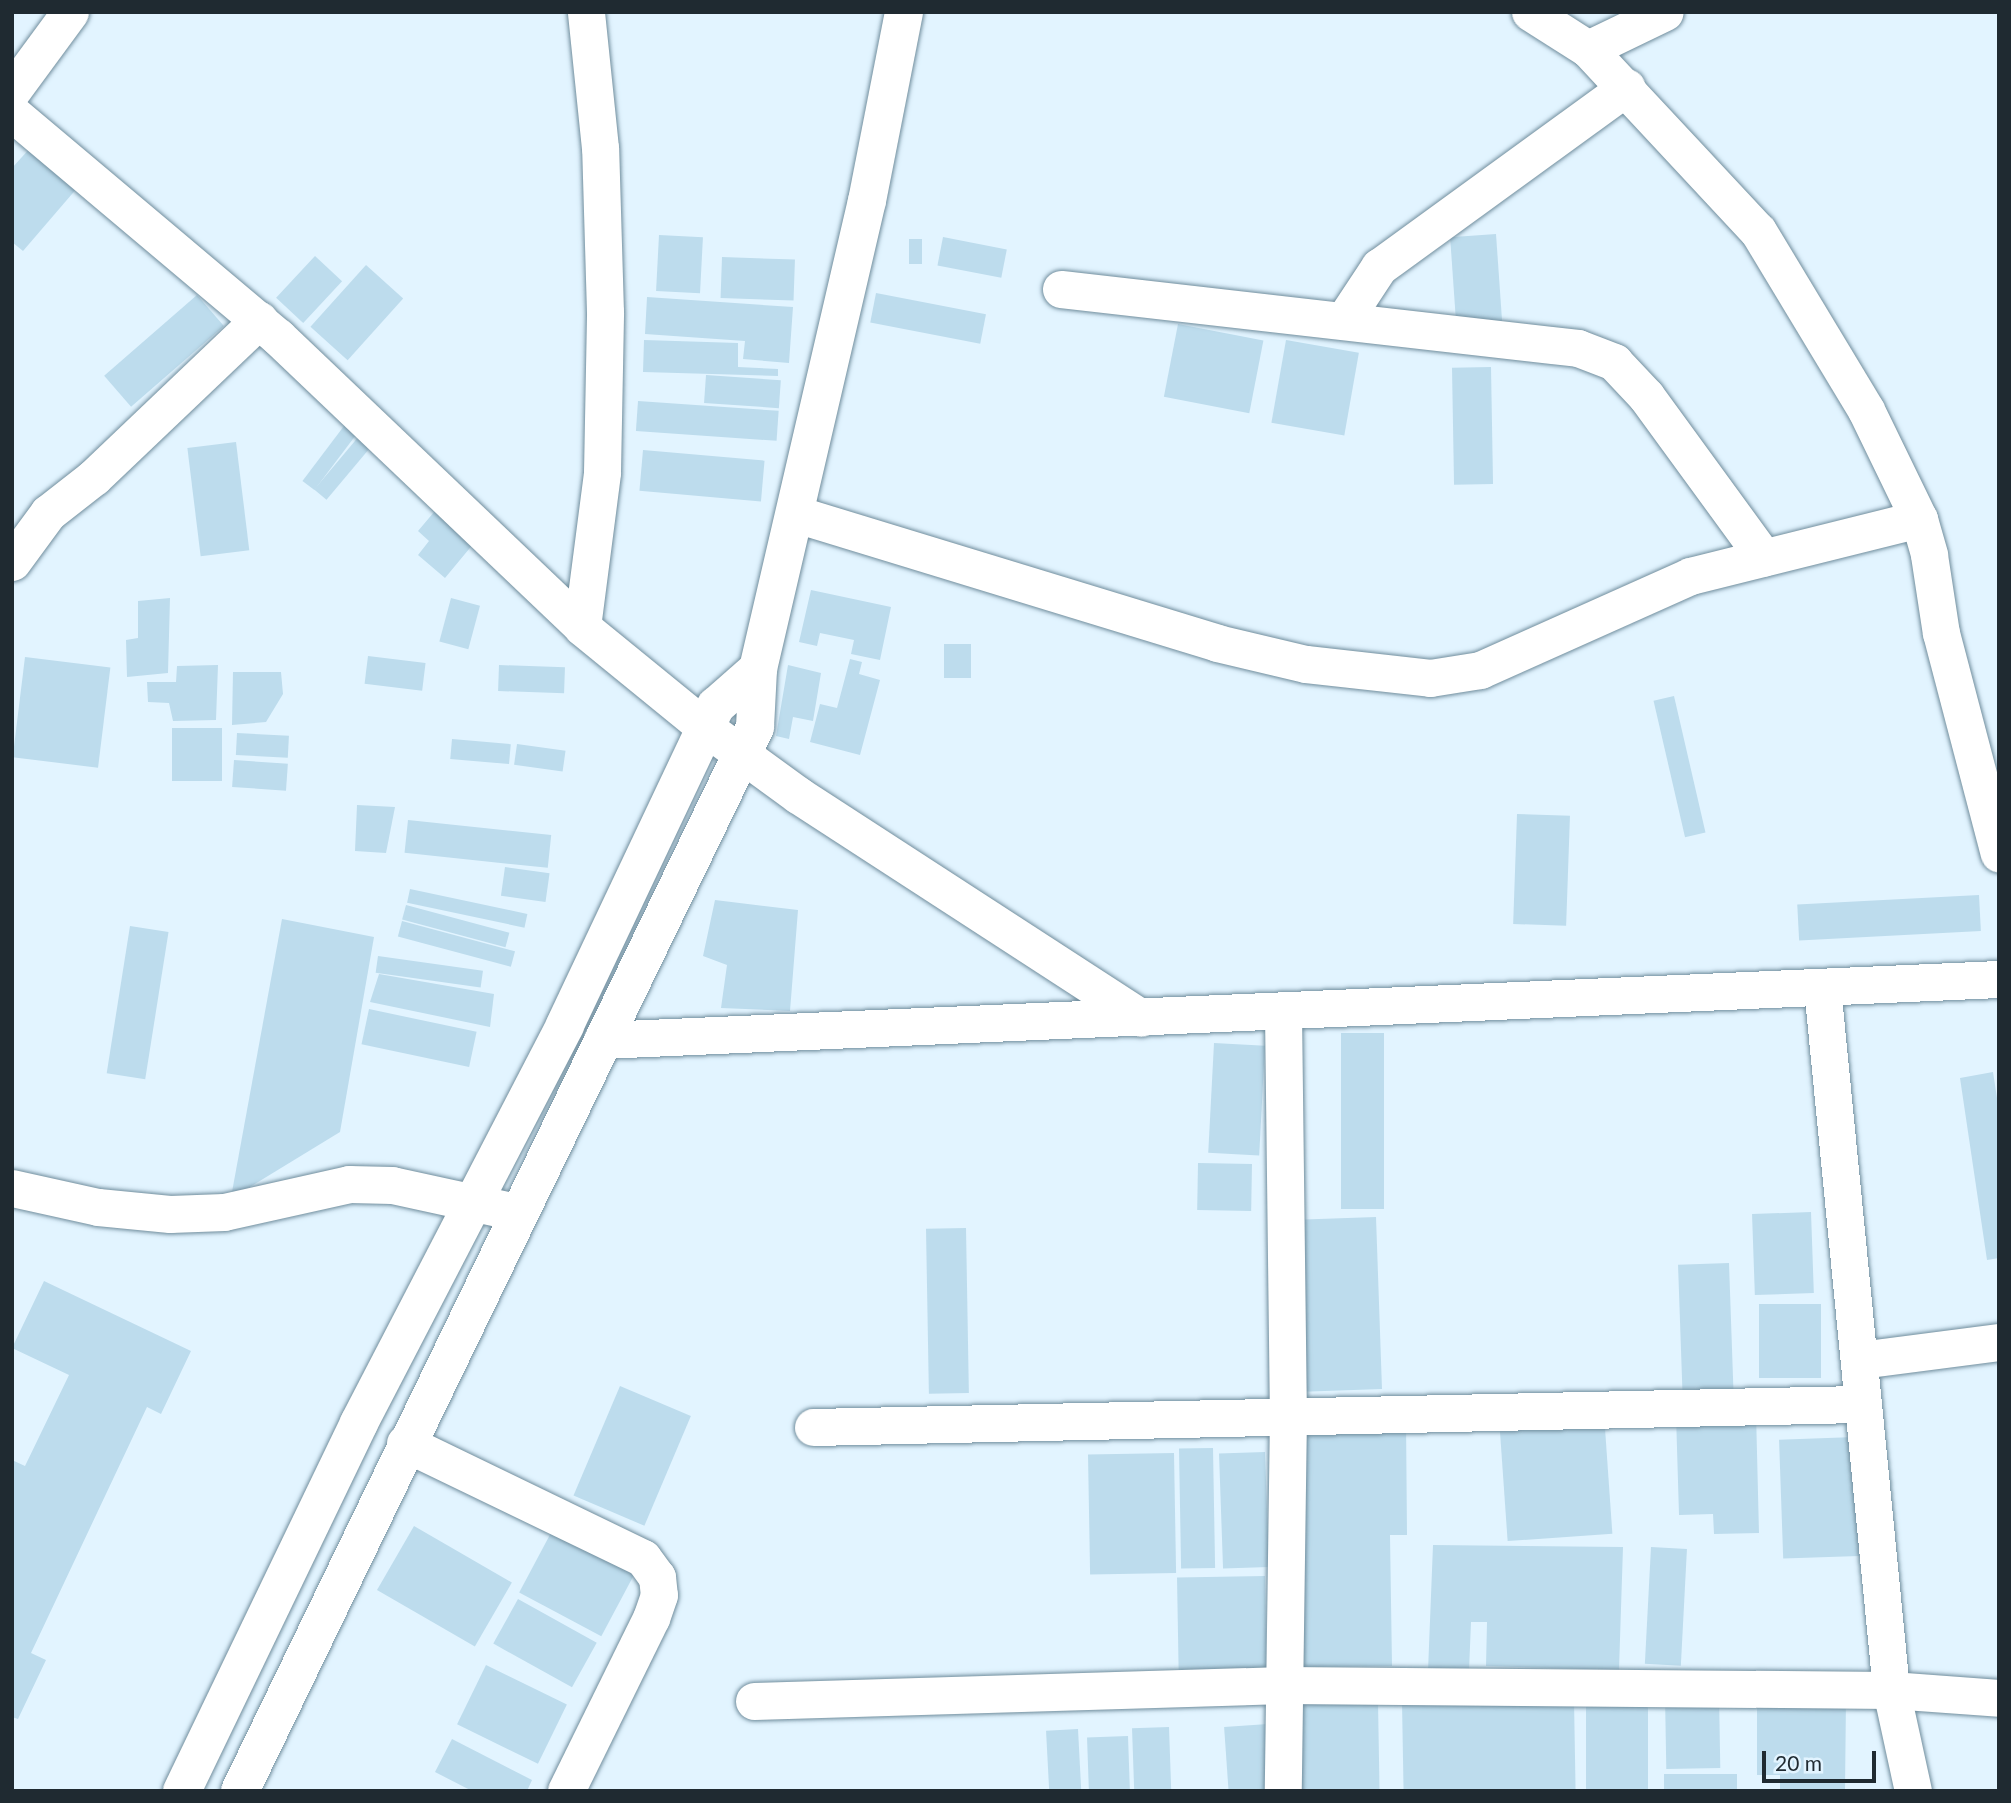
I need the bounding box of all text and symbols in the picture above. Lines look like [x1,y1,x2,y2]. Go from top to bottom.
scale bar [1766,1736,1880,1780]
text: 20 m [1775,1750,1822,1775]

